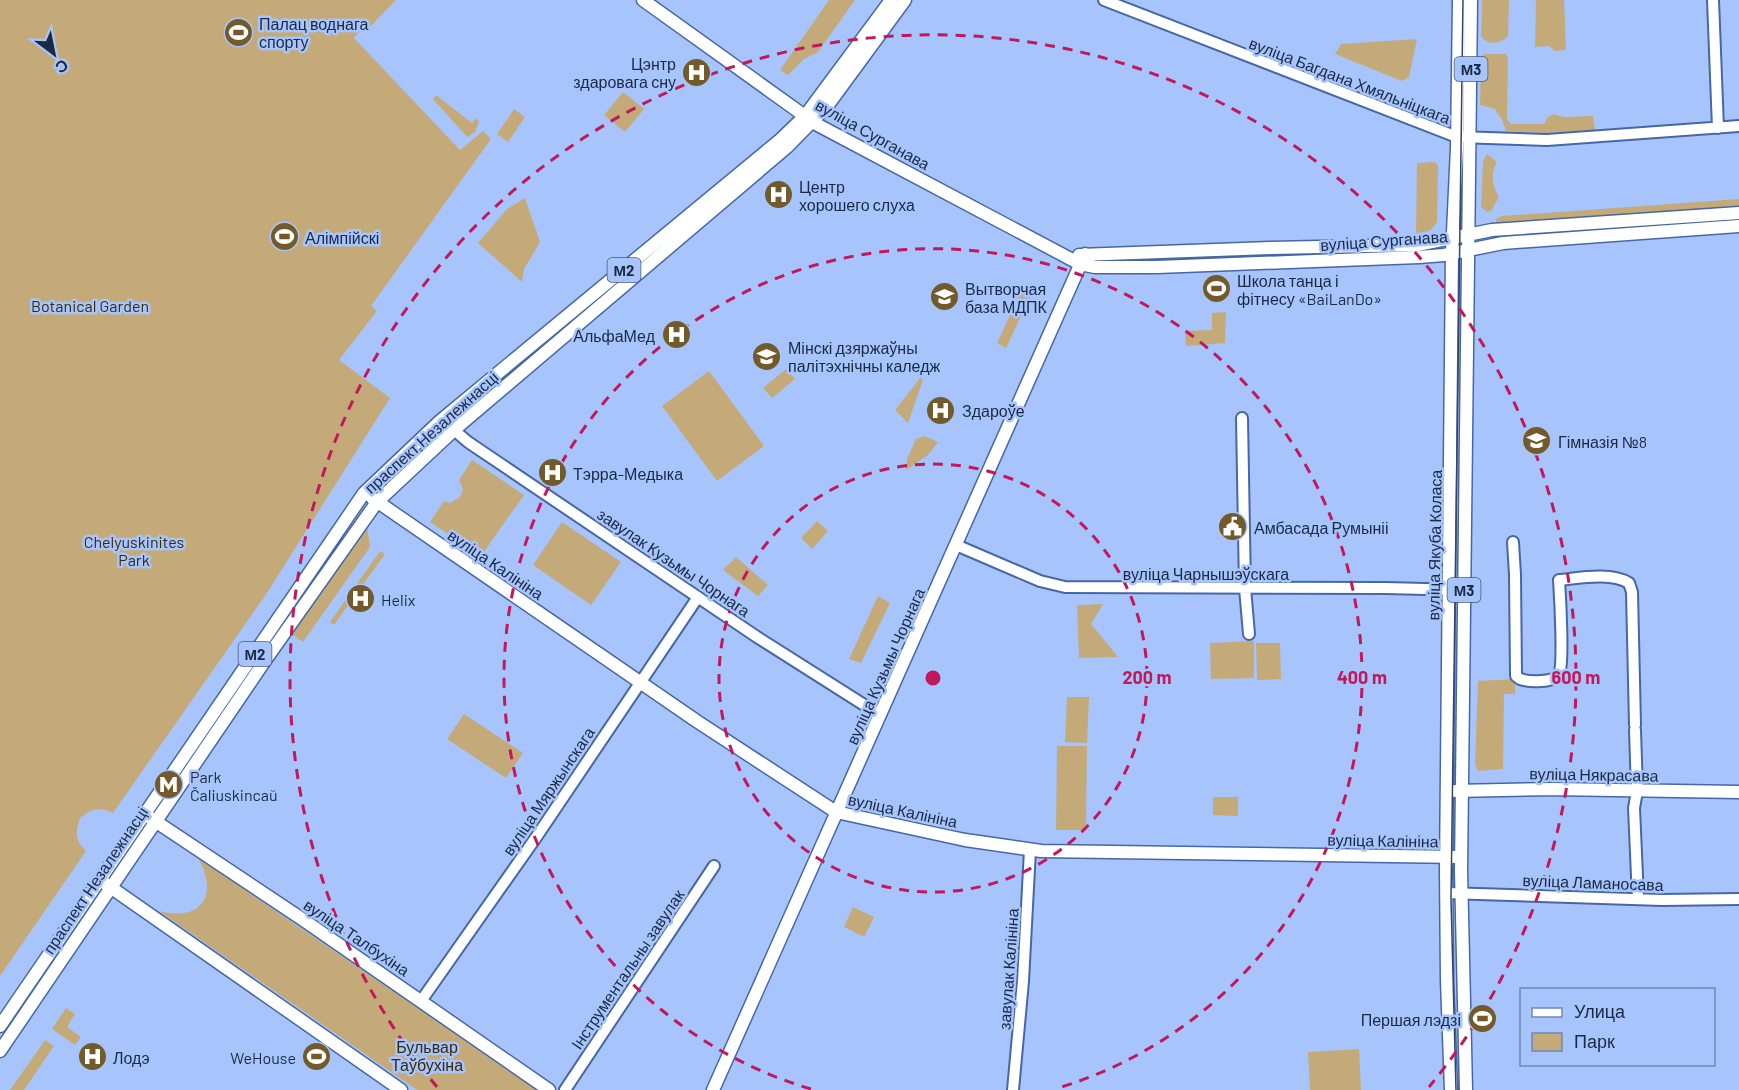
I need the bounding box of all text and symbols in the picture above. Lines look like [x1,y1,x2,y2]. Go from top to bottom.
place label: Палац воднага спорту [259,14,368,51]
sports icon: Палац воднага спорту [222,16,254,48]
north arrow [24,24,84,84]
street label: вуліца Багдана Хмяльніцкага [1247,33,1453,127]
place label: Цэнтр здаровага сну [573,54,676,91]
text: С [52,56,72,78]
hospital icon: Цэнтр здаровага сну [681,56,713,88]
road number: М3 [1454,57,1488,81]
street label: вуліца Сурганава [813,95,933,173]
place label: Центр хорошего слуха [799,177,915,214]
hospital icon: Центр хорошего слуха [762,179,794,211]
sports icon: Алімпійскі [268,221,300,253]
street label: вуліца Сурганава [1320,226,1448,254]
place label: Алімпійскі [305,228,379,247]
road number: М2 [608,258,640,282]
place label: Школа танца і фітнесу «BaiLanDo» [1237,271,1382,308]
sports icon: Школа танца і фітнесу «BaiLanDo» [1200,273,1232,305]
place label: Вытворчая база МДПК [965,279,1048,316]
school or university icon: Вытворчая база МДПК [928,281,960,313]
park label: Botanical Garden [31,296,149,315]
hospital icon: АльфаМед [660,319,692,351]
place label: АльфаМед [573,326,656,345]
place label: Мінскі дзяржаўны палітэхнічны каледж [788,338,940,375]
school or university icon: Мінскі дзяржаўны палітэхнічны каледж [751,340,783,372]
street label: праспект Незалежнасці [360,367,502,497]
hospital icon: Здароўе [925,394,957,426]
place label: Здароўе [962,401,1025,420]
school or university icon: Гімназія №8 [1521,425,1553,457]
place label: Гімназія №8 [1558,432,1647,451]
hospital icon: Тэрра-Медыка [536,457,568,489]
place label: Тэрра-Медыка [573,464,683,483]
street label: вуліца Якуба Коласа [1423,469,1445,621]
street label: завулак Кузьмы Чорнага [594,504,754,620]
public building icon: Амбасада Румыніі [1217,511,1249,543]
place label: Амбасада Румыніі [1254,518,1388,537]
street label: вуліца Калініна [445,525,547,603]
park label: Chelyuskinites Park [84,532,184,569]
street label: вуліца Чарнышэўскага [1123,564,1289,583]
road number: М3 [1448,578,1480,602]
hospital icon: Helix [344,583,376,615]
street label: вуліца Кузьмы Чорнага [842,585,928,747]
place label: Helix [381,590,416,609]
road number: М2 [238,642,272,666]
text: 200 m [1122,666,1172,688]
text: 400 m [1337,666,1387,688]
text: 600 m [1552,666,1600,688]
centre of rings [923,668,943,688]
street label: вуліца Мяржынскага [498,723,598,859]
street label: вуліца Някрасава [1529,763,1659,785]
place label: Park Čaliuskincaŭ [190,767,278,804]
metro station icon: Park Čaliuskincaŭ [153,769,185,801]
street label: вуліца Калініна [847,789,959,831]
street label: праспект Незалежнасці [39,803,151,957]
street label: вуліца Калініна [1327,830,1439,850]
street label: вуліца Ламаносава [1522,870,1664,894]
street label: Інструментальны завулак [566,885,688,1052]
street label: вуліца Талбухіна [301,895,414,979]
street label: завулак Калініна [994,908,1022,1030]
legend [1520,988,1715,1066]
text: Улица [1574,1000,1626,1022]
sports icon: Першая лэдзі [1466,1003,1498,1035]
place label: Першая лэдзі [1361,1010,1461,1029]
text: Парк [1574,1030,1615,1052]
park label: Бульвар Таўбухіна [391,1037,463,1074]
hospital icon: Лодэ [76,1041,108,1073]
sports icon: WeHouse [301,1041,333,1073]
place label: Лодэ [113,1048,150,1067]
place label: WeHouse [230,1048,296,1067]

